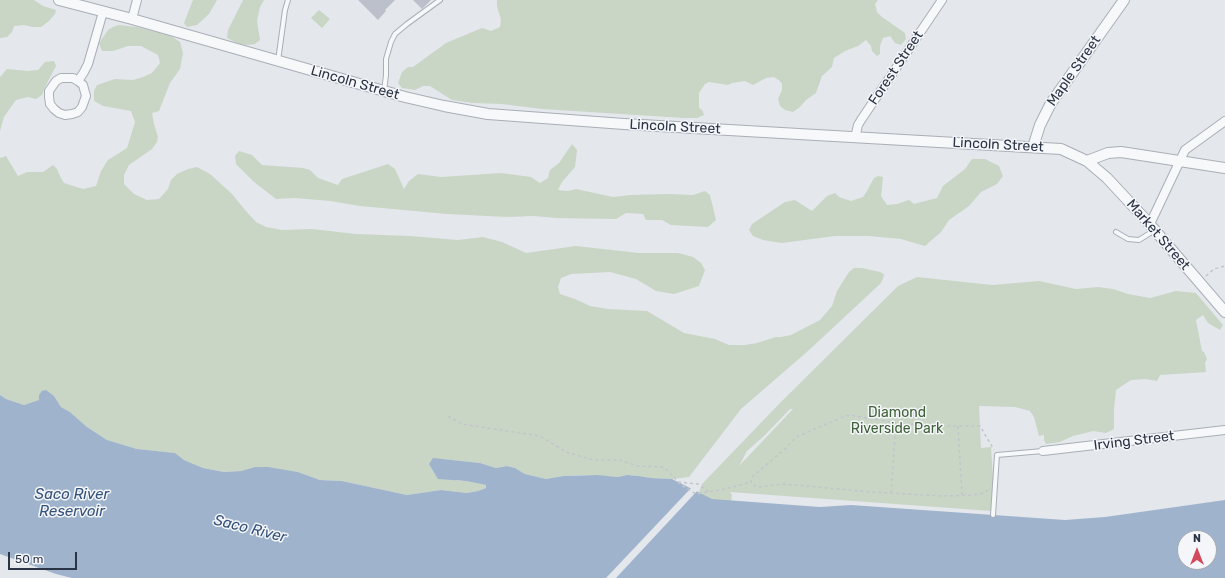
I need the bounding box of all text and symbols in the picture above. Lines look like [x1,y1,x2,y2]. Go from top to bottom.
street label: Forest Street [865,28,927,108]
street label: Maple Street [1044,32,1104,110]
street label: Lincoln Street [309,62,401,104]
street label: Lincoln Street [629,116,721,138]
street label: Lincoln Street [952,134,1044,156]
street label: Market Street [1123,196,1193,274]
park label: Diamond Riverside Park [851,405,943,438]
street label: Irving Street [1093,428,1175,454]
water label: Saco River Reservoir [35,486,109,521]
water label: Saco River [212,511,288,547]
north arrow [1177,530,1217,570]
text: N [1193,532,1201,545]
scale bar [10,544,79,570]
text: 50 m [15,552,43,566]

